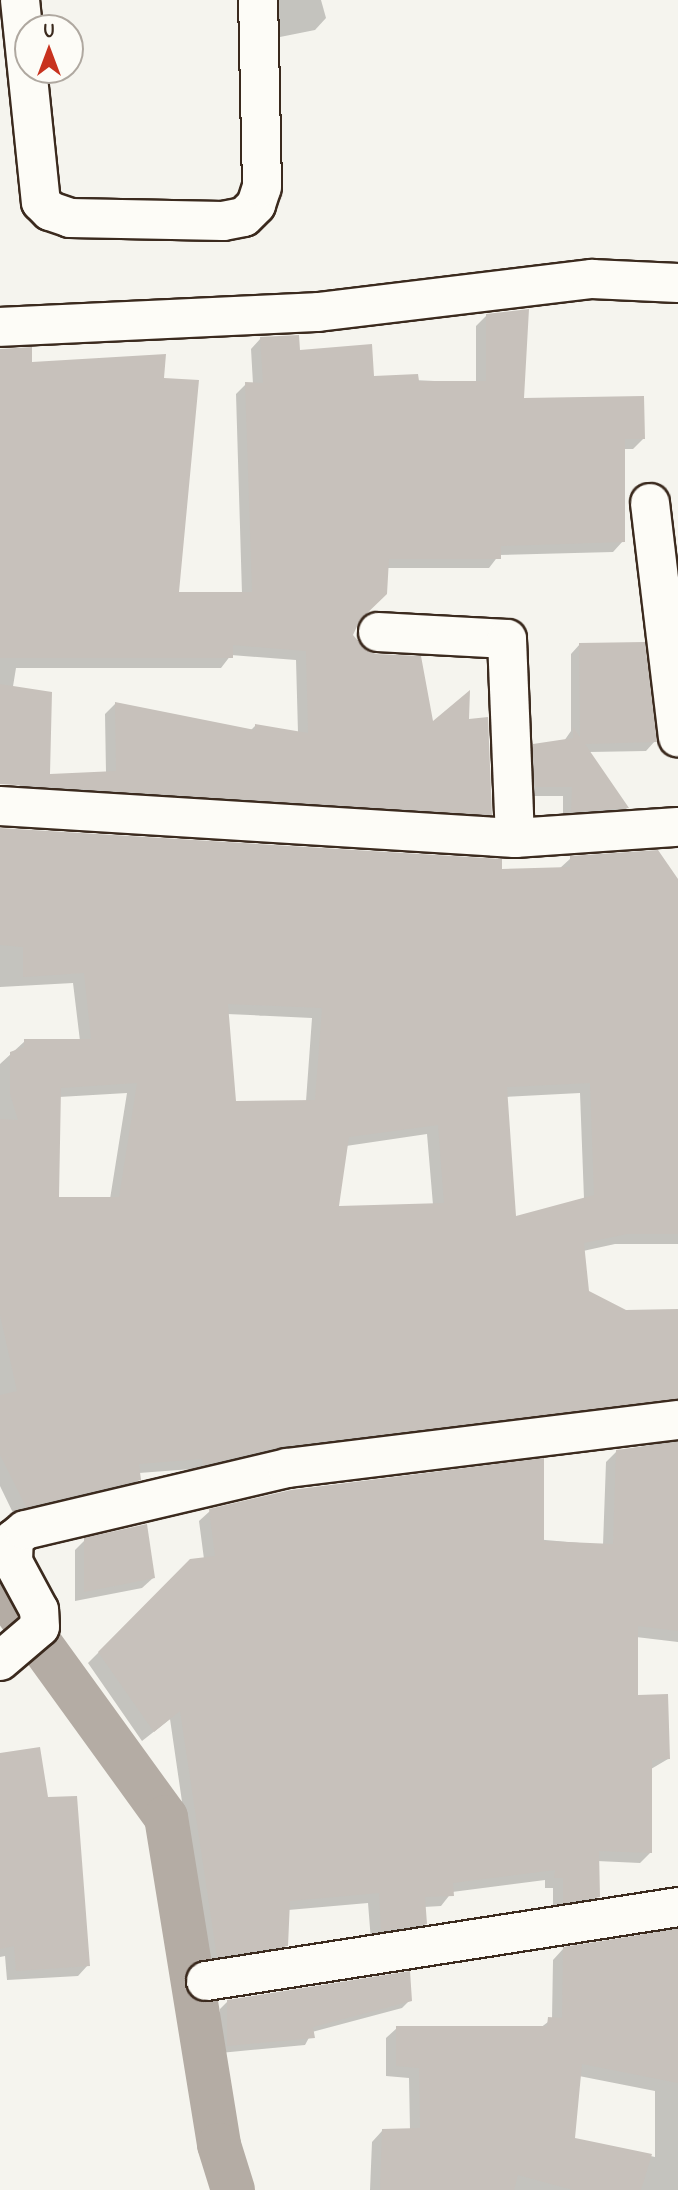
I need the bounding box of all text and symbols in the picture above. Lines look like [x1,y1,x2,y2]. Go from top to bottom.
north arrow [14,14,84,84]
text: U [44,17,54,43]

